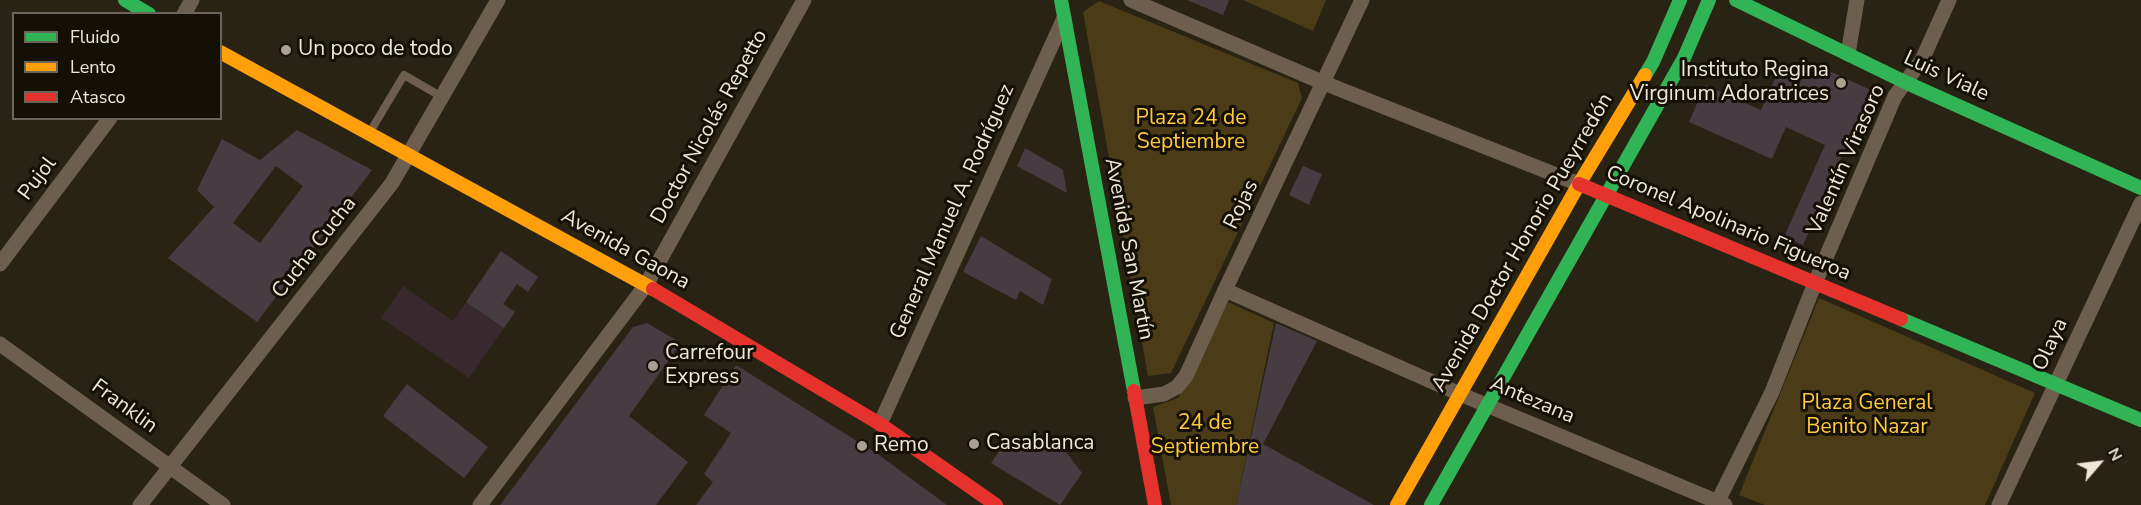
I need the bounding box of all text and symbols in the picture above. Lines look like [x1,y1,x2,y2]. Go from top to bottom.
legend [12,12,222,120]
text: Fluido [70,25,120,49]
street label: Doctor Nicolás Repetto [646,26,774,228]
place label: Un poco de todo [298,37,453,63]
marker: Un poco de todo [279,43,293,57]
street label: Luis Viale [1899,46,1993,108]
text: Lento [70,55,116,79]
place label: Instituto Regina Virginum Adoratrices [1630,58,1829,108]
marker: Instituto Regina Virginum Adoratrices [1834,76,1848,90]
street label: General Manuel A. Rodríguez [885,81,1021,343]
street label: Valentín Virasoro [1803,81,1891,239]
text: Atasco [70,85,126,109]
street label: Avenida Doctor Honorio Pueyrredón [1427,89,1619,397]
park label: Plaza 24 de Septiembre [1136,106,1246,156]
street label: Pujol [14,152,62,206]
street label: Avenida San Martín [1098,156,1158,342]
street label: Coronel Apolinario Figueroa [1602,161,1854,287]
street label: Rojas [1219,176,1265,234]
street label: Cucha Cucha [267,192,363,304]
street label: Avenida Gaona [556,204,694,296]
street label: Olaya [2028,315,2074,375]
place label: Carrefour Express [665,341,754,391]
marker: Carrefour Express [646,359,660,373]
street label: Antezana [1486,372,1578,430]
street label: Franklin [86,375,162,439]
park label: Plaza General Benito Nazar [1801,391,1933,441]
park label: 24 de Septiembre [1151,411,1259,461]
place label: Casablanca [986,431,1094,457]
place label: Remo [874,433,929,459]
north arrow [2069,433,2129,493]
marker: Casablanca [967,437,981,451]
marker: Remo [855,439,869,453]
text: N [2102,444,2127,465]

